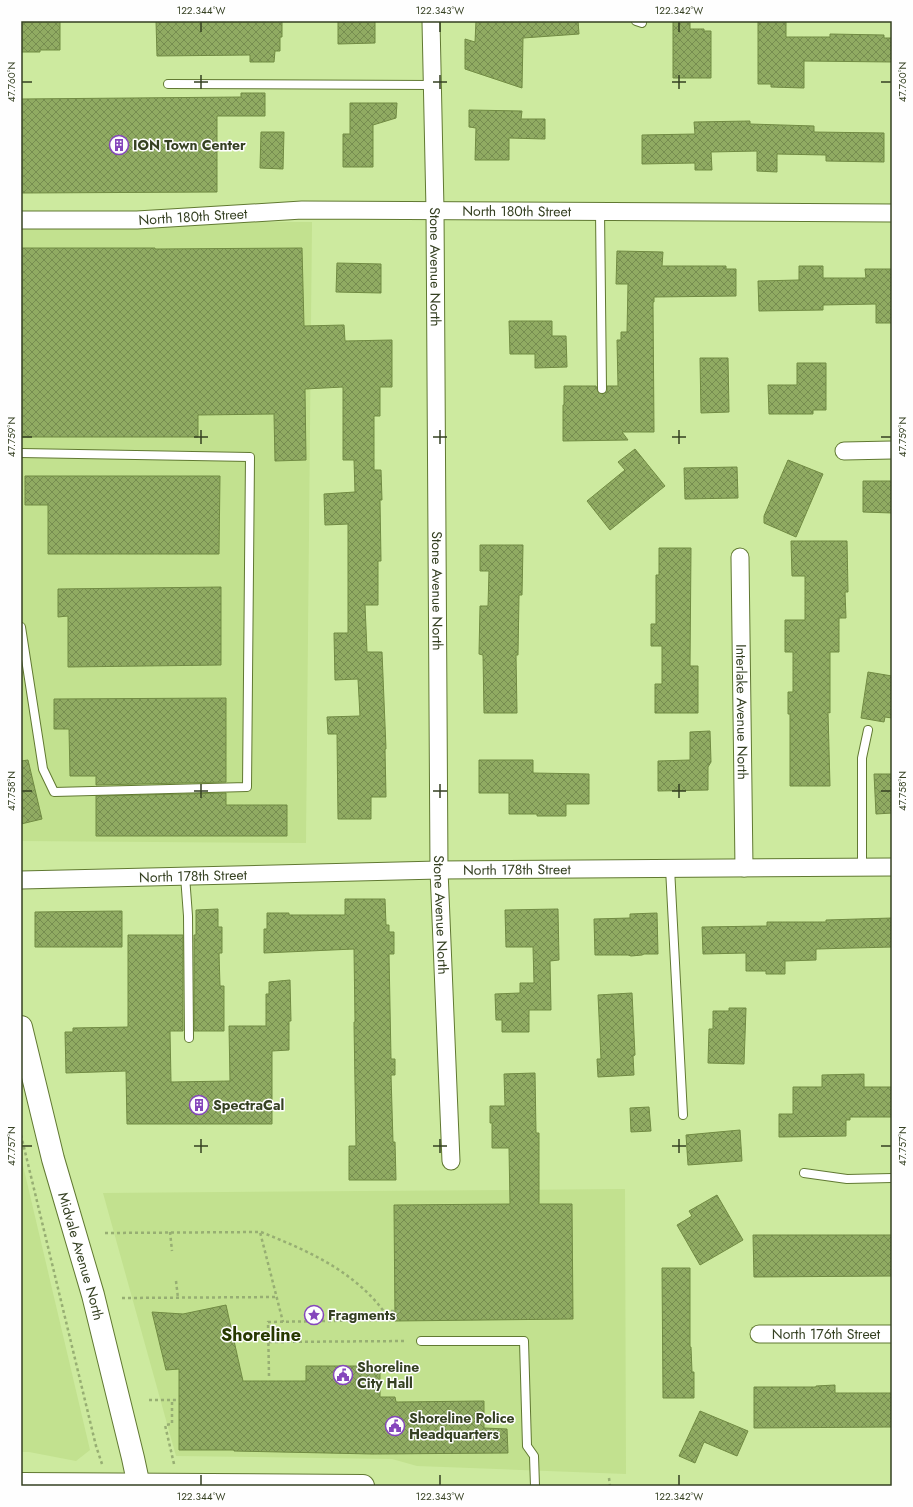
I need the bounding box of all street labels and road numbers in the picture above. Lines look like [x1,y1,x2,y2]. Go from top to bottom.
street label: North 180th Street [462,201,572,221]
street label: North 180th Street [138,203,249,230]
street label: Stone Avenue North [425,207,446,327]
street label: Stone Avenue North [427,531,448,651]
street label: Interlake Avenue North [731,644,753,780]
street label: Stone Avenue North [429,855,453,975]
street label: North 178th Street [463,859,572,880]
street label: North 178th Street [139,865,248,887]
street label: Midvale Avenue North [53,1190,109,1322]
street label: North 176th Street [772,1324,881,1344]

